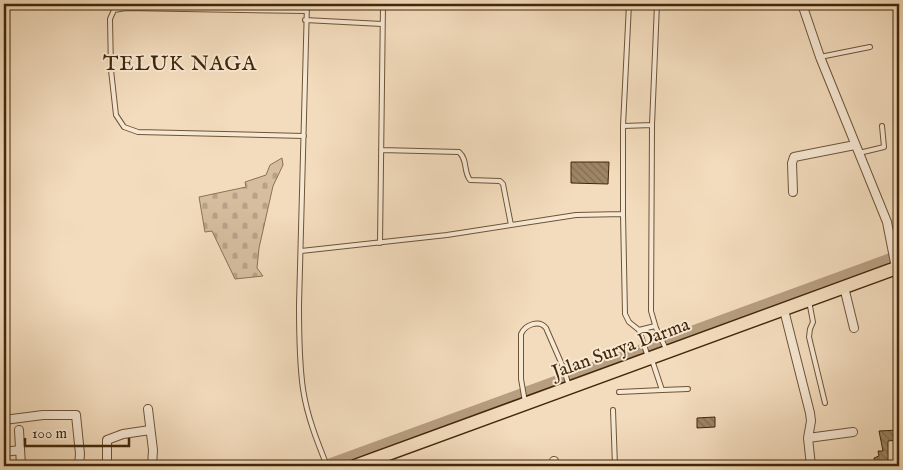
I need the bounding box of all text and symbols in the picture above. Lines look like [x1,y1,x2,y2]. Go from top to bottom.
district label: TELUK NAGA [103,51,257,78]
street label: Jalan Surya Darma [547,313,694,386]
scale bar [25,415,129,447]
text: 100 m [32,424,68,443]

